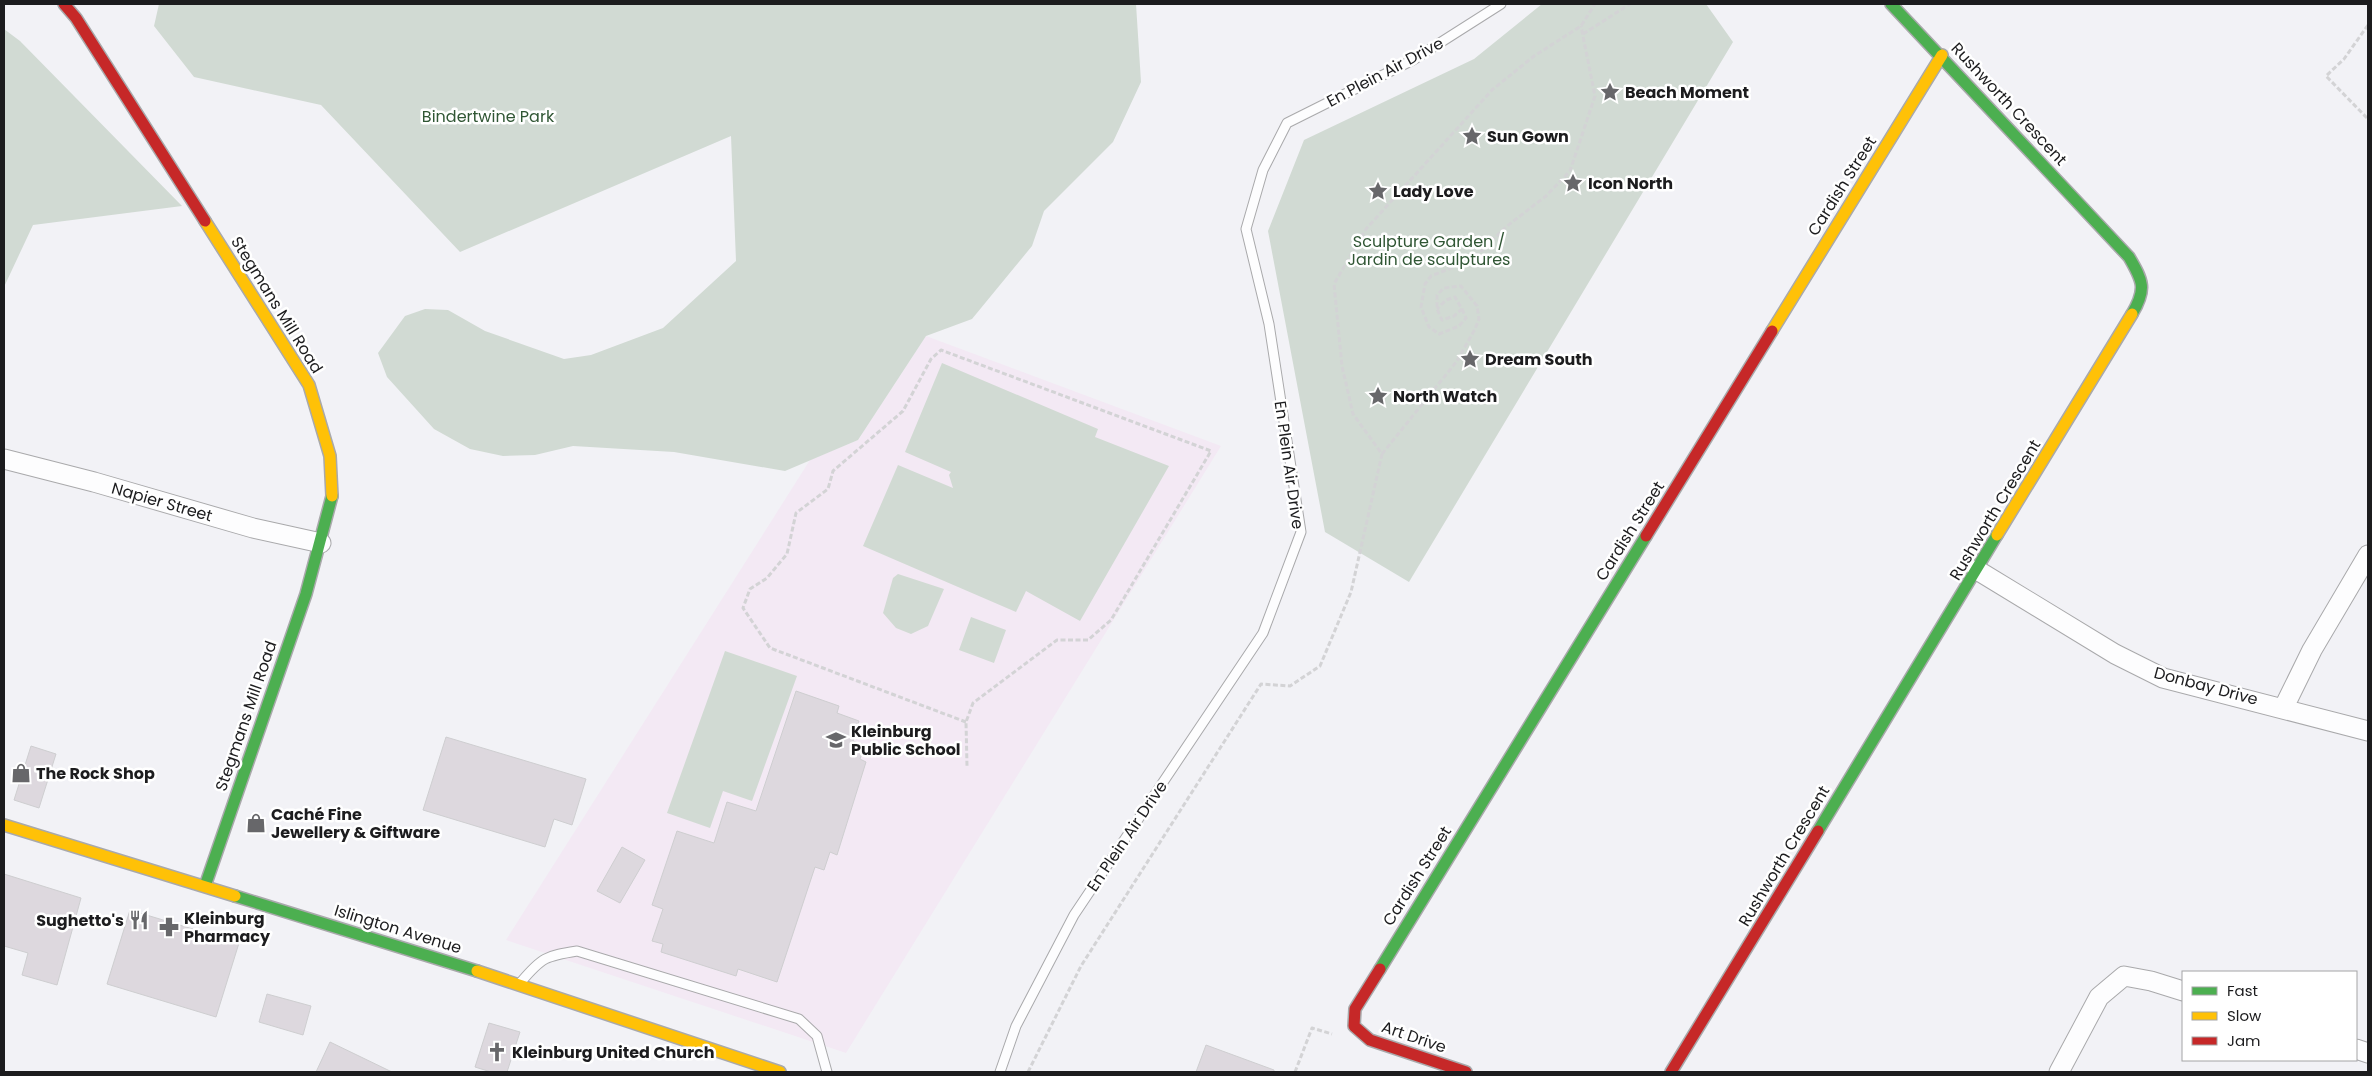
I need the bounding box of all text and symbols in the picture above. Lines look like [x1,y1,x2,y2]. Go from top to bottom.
street label: En Plein Air Drive [1322,31,1448,113]
street label: Rushworth Crescent [1946,37,2072,171]
place icon: Beach Moment [1599,81,1621,103]
place label: Beach Moment [1625,81,1749,104]
park label: Bindertwine Park [422,105,555,128]
place icon: Sun Gown [1461,125,1483,147]
place label: Sun Gown [1487,125,1569,148]
street label: Cardish Street [1802,132,1882,240]
place icon: Icon North [1562,172,1584,194]
place label: Icon North [1588,172,1673,195]
place icon: Lady Love [1367,180,1389,202]
place label: Lady Love [1393,180,1474,203]
park label: Sculpture Garden / Jardin de sculptures [1348,230,1510,271]
street label: Stegmans Mill Road [225,232,329,378]
place icon: Dream South [1459,348,1481,370]
place label: Dream South [1485,348,1593,371]
place icon: North Watch [1367,385,1389,407]
place label: North Watch [1393,385,1497,408]
street label: En Plein Air Drive [1269,399,1309,531]
street label: Rushworth Crescent [1944,435,2046,585]
street label: Napier Street [109,477,215,527]
street label: Cardish Street [1590,477,1670,585]
street label: Stegmans Mill Road [209,638,283,794]
street label: Donbay Drive [2151,661,2261,711]
place label: Kleinburg Public School [851,720,961,761]
school or university icon: Kleinburg Public School [825,729,847,751]
shop icon: The Rock Shop [10,762,32,784]
place label: The Rock Shop [36,762,155,785]
street label: En Plein Air Drive [1081,776,1173,896]
street label: Rushworth Crescent [1733,781,1835,931]
place label: Caché Fine Jewellery & Giftware [271,803,440,844]
shop icon: Caché Fine Jewellery & Giftware [245,812,267,834]
street label: Cardish Street [1377,822,1457,930]
street label: Islington Avenue [332,899,464,959]
place label: Kleinburg Pharmacy [184,907,271,948]
place label: Sughetto's [36,909,124,932]
restaurant icon: Sughetto's [128,909,150,931]
pharmacy icon: Kleinburg Pharmacy [158,916,180,938]
legend [2182,971,2357,1061]
text: Fast [2227,980,2258,1001]
text: Slow [2227,1005,2262,1026]
street label: Art Drive [1379,1015,1449,1059]
text: Jam [2227,1030,2261,1051]
church icon: Kleinburg United Church [486,1041,508,1063]
place label: Kleinburg United Church [512,1041,714,1064]

